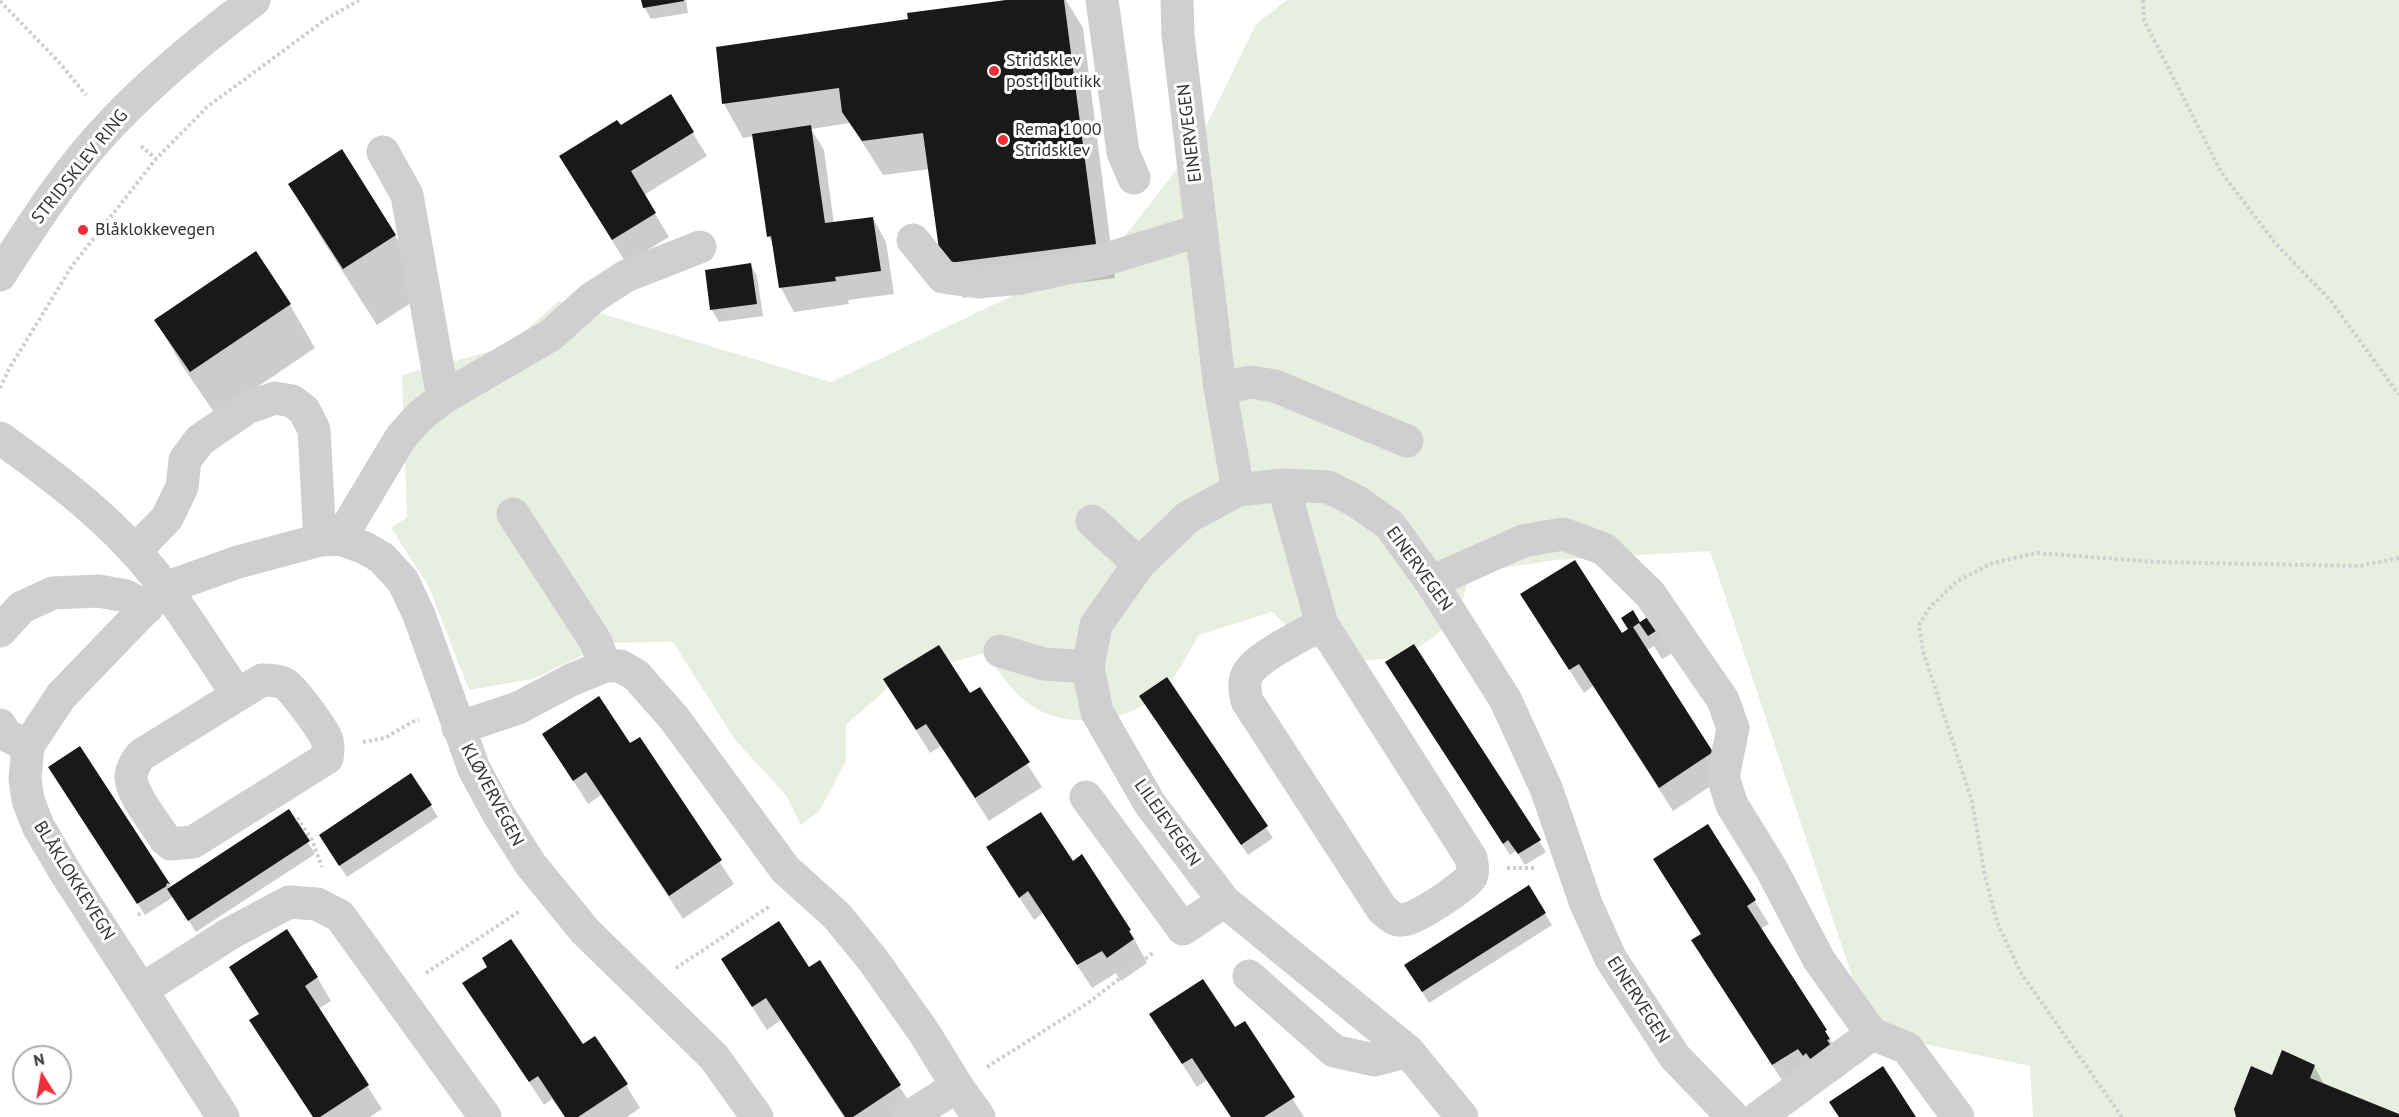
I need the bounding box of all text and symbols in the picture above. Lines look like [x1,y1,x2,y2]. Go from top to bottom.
place label: Stridsklev post i butikk [1006,50,1101,92]
marker: Stridsklev post i butikk [987,64,1001,78]
street label: EINERVEGEN [1173,82,1207,184]
street label: STRIDSKLEV RING [27,105,133,229]
place label: Rema 1000 Stridsklev [1015,119,1102,162]
marker: Rema 1000 Stridsklev [996,133,1010,147]
place label: Blåklokkevegen [95,219,215,241]
marker: Blåklokkevegen [76,223,90,237]
street label: EINERVEGEN [1381,523,1457,615]
street label: KLØVERVEGEN [456,740,528,850]
street label: LILEJEVEGEN [1129,775,1205,871]
street label: BLÅKLOKKEVEGN [29,817,119,945]
street label: EINERVEGEN [1602,953,1674,1047]
north arrow [12,1045,72,1105]
text: N [32,1048,46,1070]

